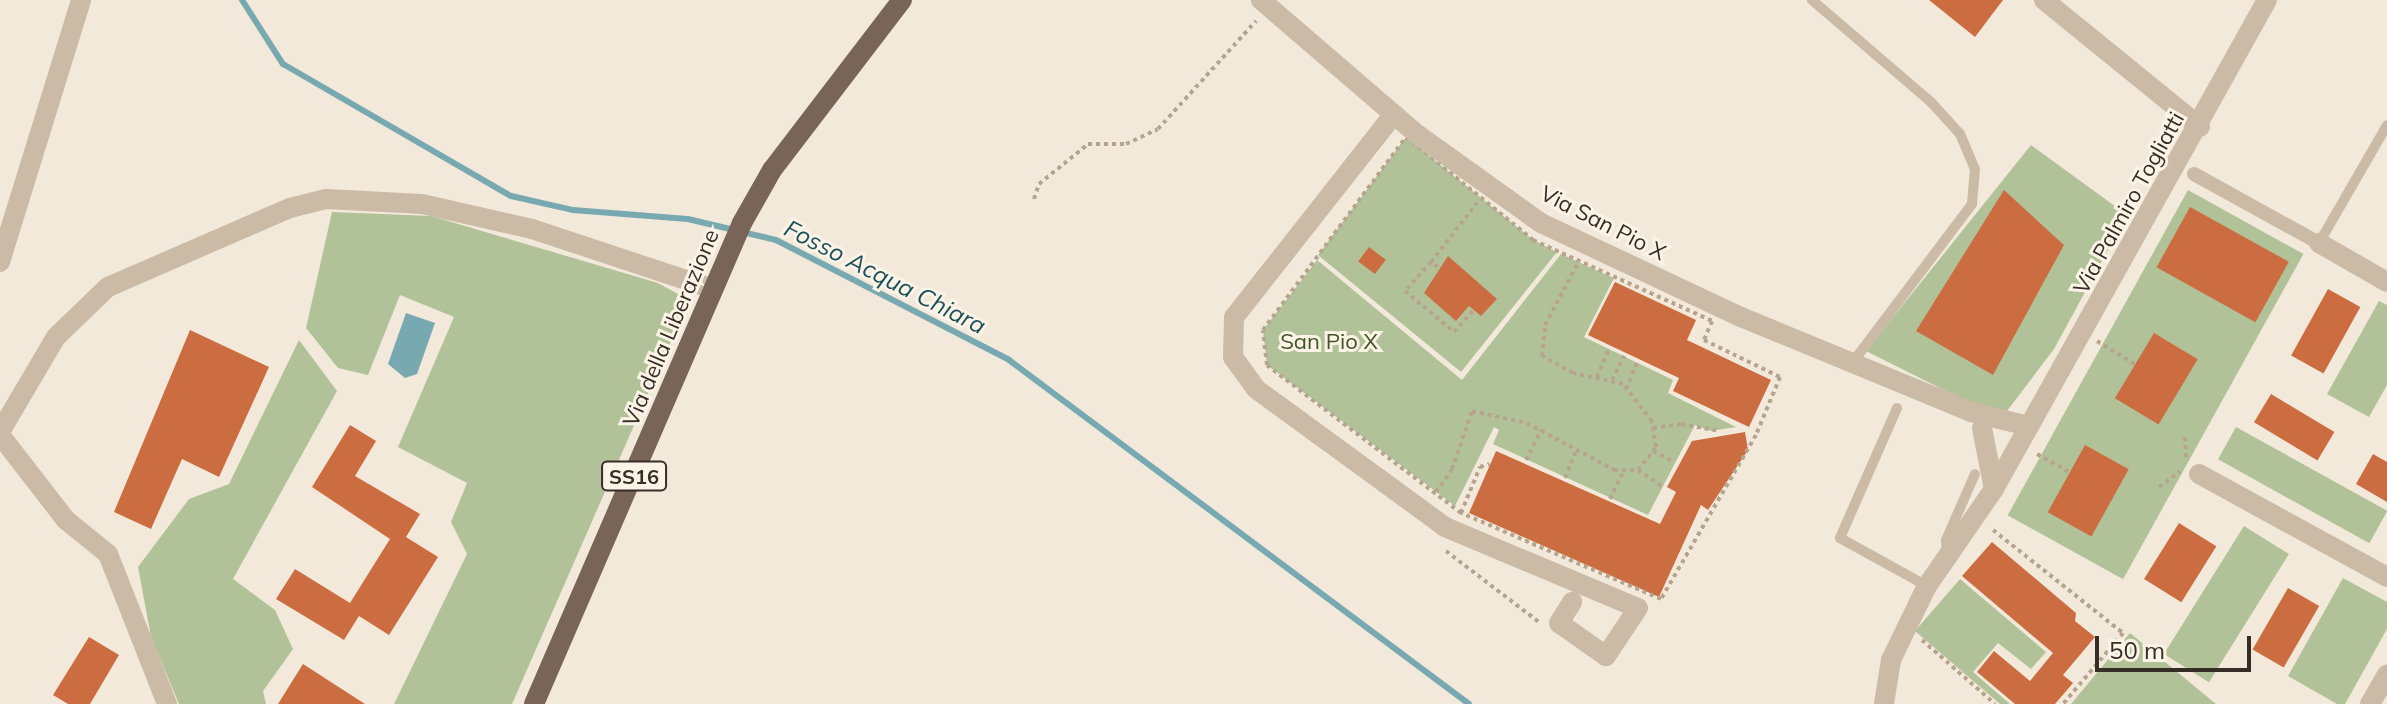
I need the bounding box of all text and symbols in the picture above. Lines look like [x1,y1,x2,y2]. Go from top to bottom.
street label: Via Palmiro Togliatti [2068,107,2190,299]
street label: Via San Pio X [1536,180,1670,266]
water label: Fosso Acqua Chiara [779,214,991,340]
street label: Via della Liberazione [617,225,725,431]
park label: San Pio X [1280,329,1378,355]
road number: SS16 [600,460,668,492]
scale bar [2099,620,2255,670]
text: 50 m [2109,635,2165,665]

